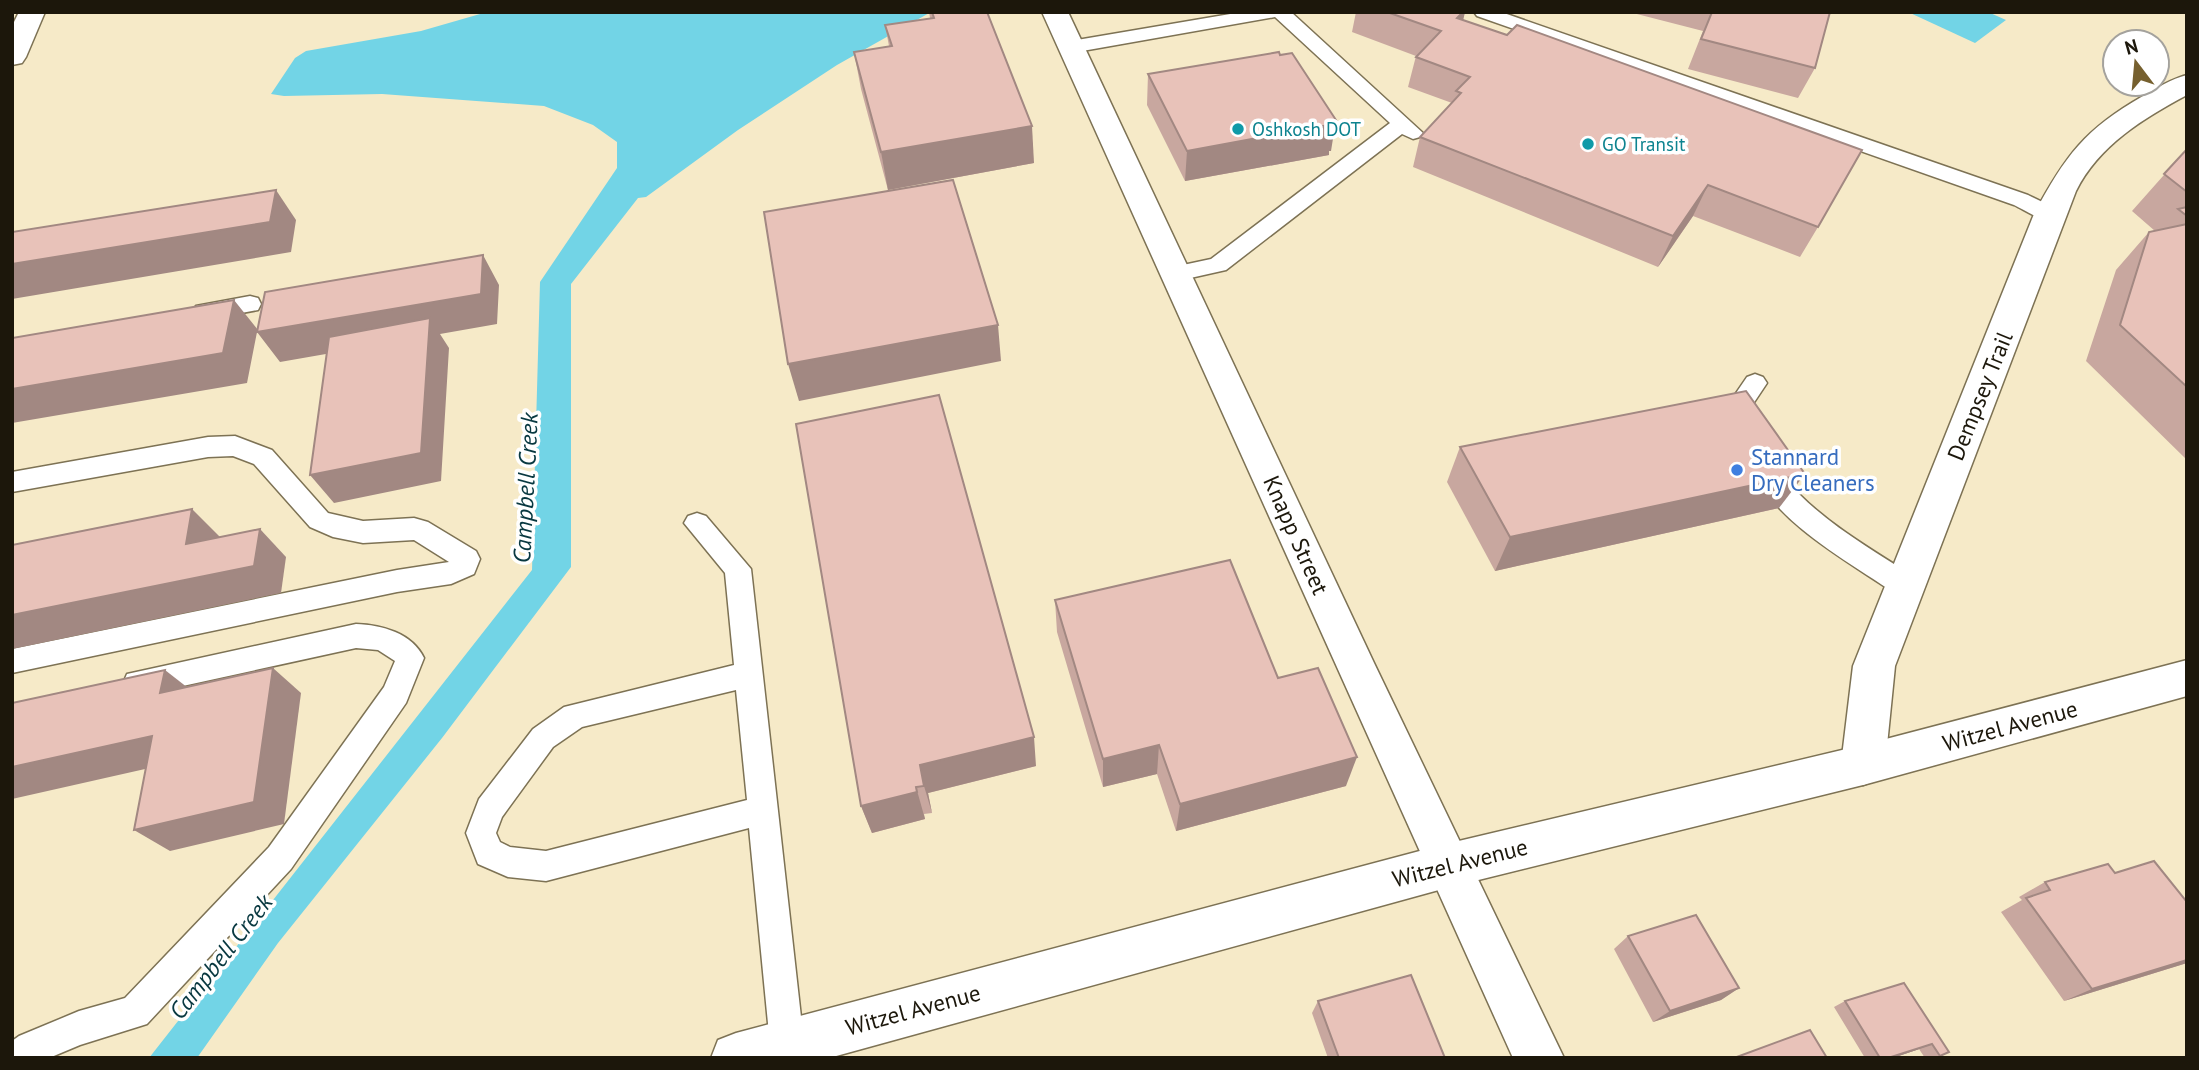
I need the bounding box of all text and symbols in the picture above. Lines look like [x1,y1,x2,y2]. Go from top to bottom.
north arrow [2101,28,2171,98]
text: N [2122,33,2141,60]
place label: Oshkosh DOT [1252,117,1361,141]
marker: Oshkosh DOT [1230,121,1246,137]
place label: GO Transit [1602,132,1686,156]
marker: GO Transit [1580,136,1596,152]
street label: Dempsey Trail [1941,327,2019,465]
water label: Campbell Creek [506,411,545,564]
place label: Stannard Dry Cleaners [1751,442,1875,497]
marker: Stannard Dry Cleaners [1729,462,1745,478]
street label: Knapp Street [1257,471,1336,599]
street label: Witzel Avenue [1939,694,2081,757]
street label: Witzel Avenue [1389,832,1531,893]
water label: Campbell Creek [162,887,280,1026]
street label: Witzel Avenue [842,978,984,1041]

